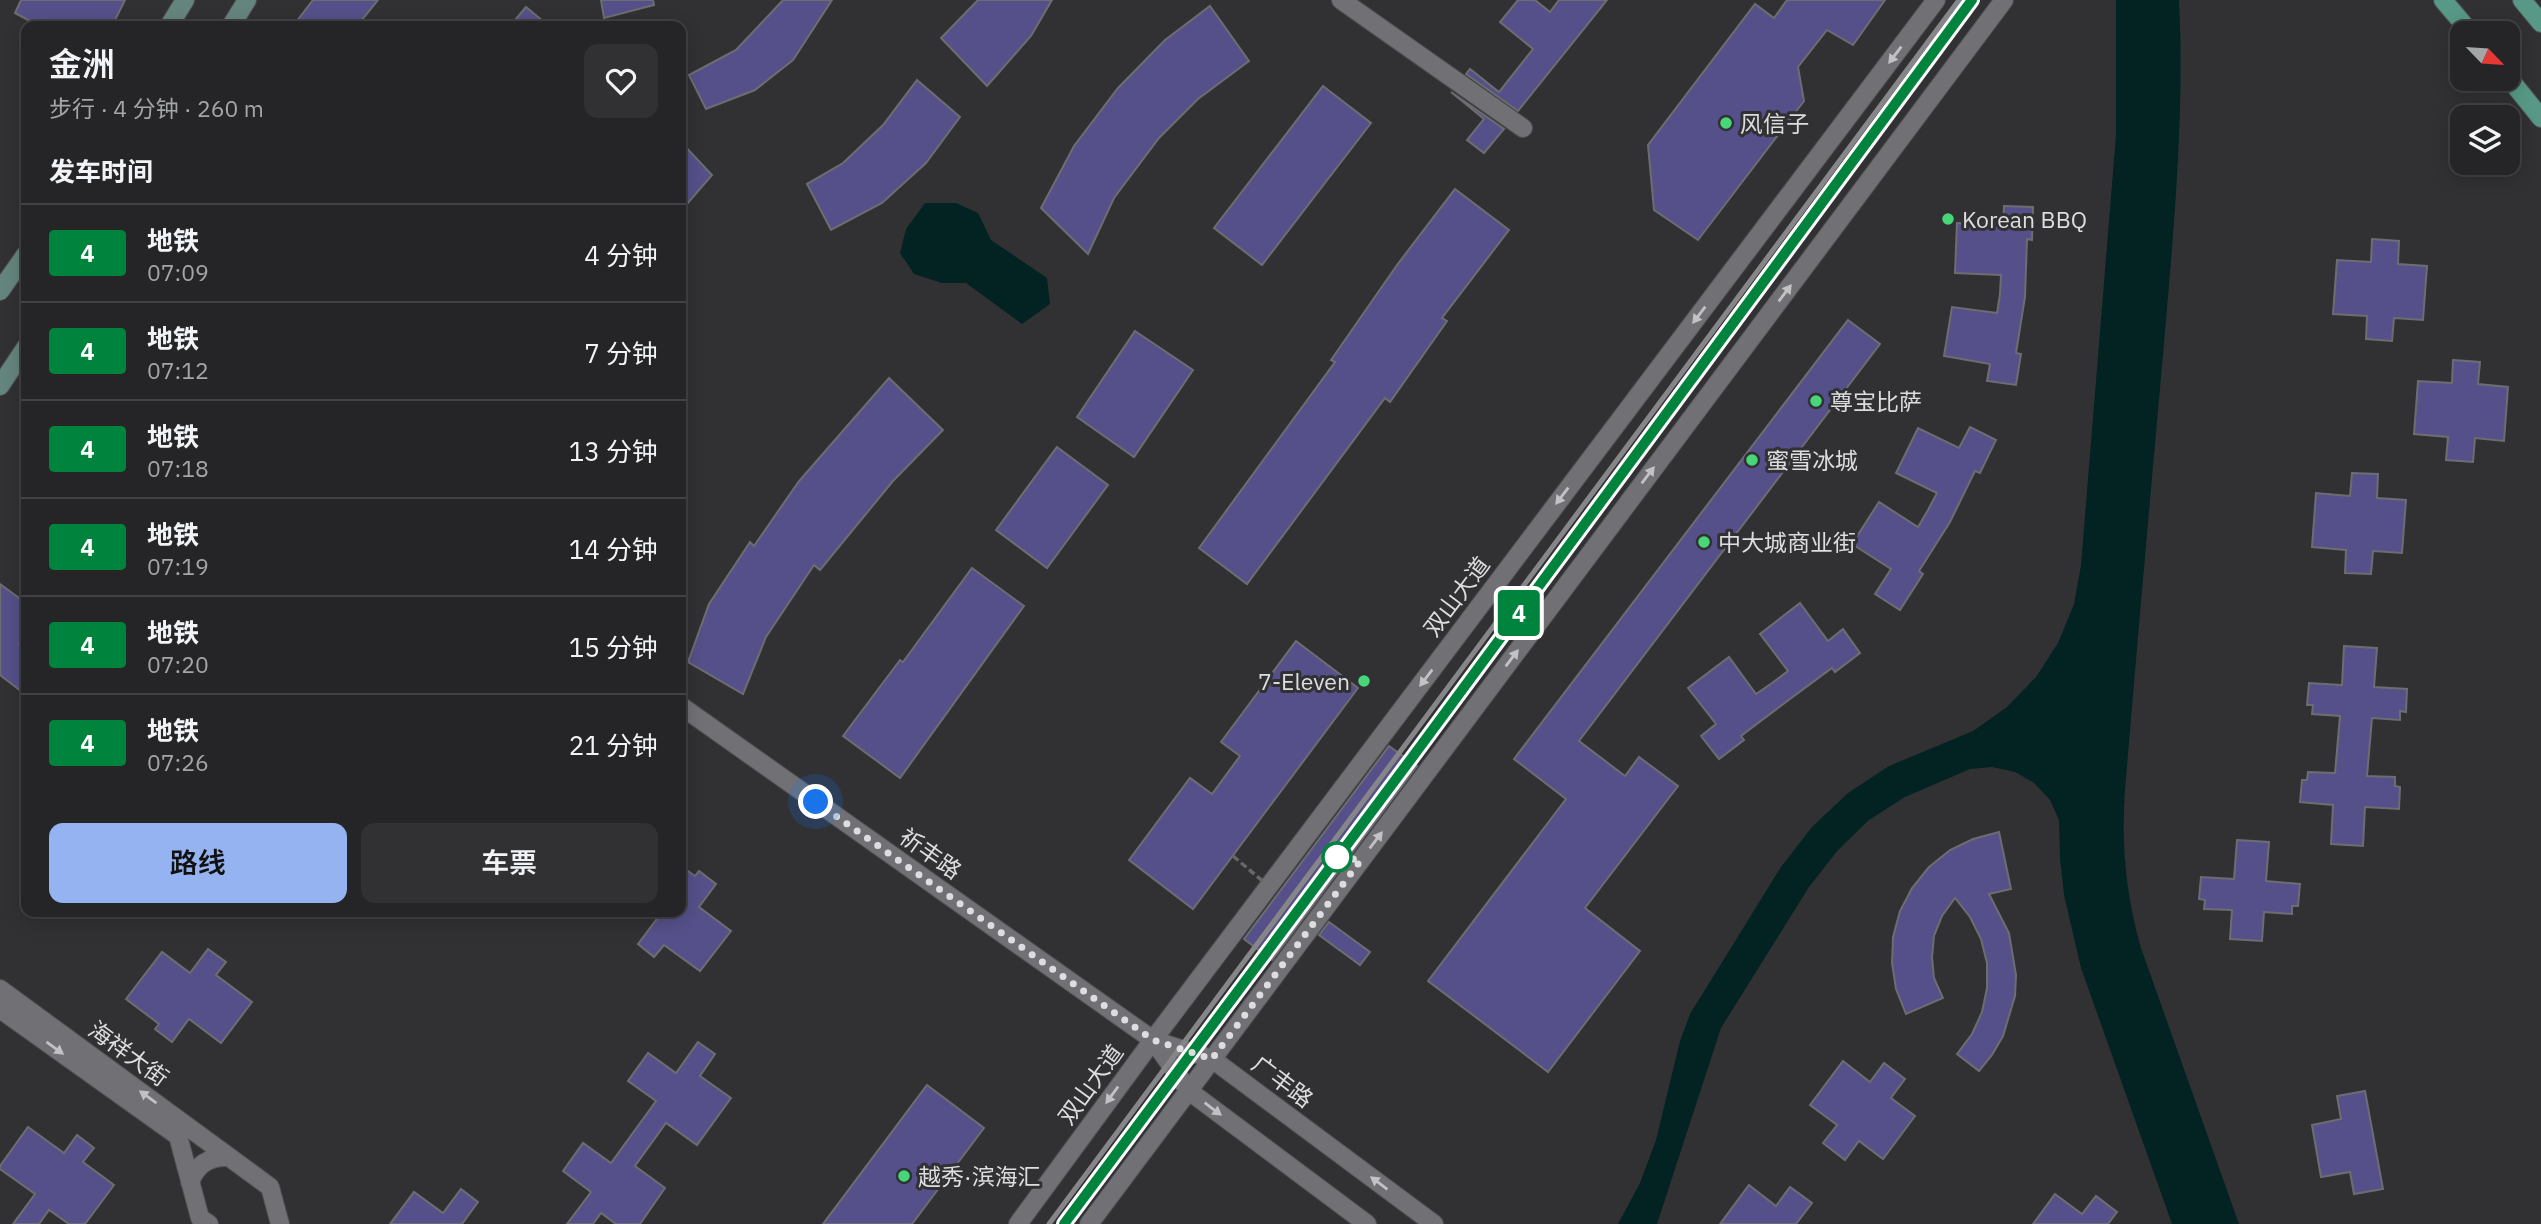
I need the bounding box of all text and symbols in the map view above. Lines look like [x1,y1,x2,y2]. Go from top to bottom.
north arrow [2450,21,2520,91]
map controls [2450,21,2520,175]
text: 金洲 [49,42,115,85]
button: heart [584,44,658,118]
one-way arrow [1888,45,1903,63]
text: 步行 · 4 分钟 · 260 m [49,93,264,123]
button: layers [2450,105,2520,175]
place label: 风信子 [1740,108,1809,138]
marker: 风信子 [1718,115,1734,131]
text: 发车时间 [49,154,153,188]
place label: Korean BBQ [1962,204,2087,234]
marker: Korean BBQ [1940,211,1956,227]
text: 地铁 [147,223,199,257]
text: 4 [80,237,95,269]
text: 4 分钟 [584,238,658,272]
text: 07:09 [147,257,209,287]
one-way arrow [1777,284,1791,302]
one-way arrow [1692,305,1707,323]
text: 地铁 [147,321,199,355]
text: 4 [80,335,95,367]
text: 7 分钟 [584,336,658,370]
text: 07:12 [147,355,209,385]
place label: 尊宝比萨 [1830,386,1922,416]
marker: 尊宝比萨 [1808,393,1824,409]
text: 地铁 [147,419,199,453]
text: 4 [80,433,95,465]
text: 13 分钟 [569,434,658,468]
place label: 蜜雪冰城 [1766,445,1858,475]
marker: 蜜雪冰城 [1744,452,1760,468]
text: 07:18 [147,453,209,483]
one-way arrow [1641,467,1656,485]
one-way arrow [1556,487,1570,505]
text: 地铁 [147,517,199,551]
place label: 中大城商业街 [1718,527,1856,557]
text: 4 [80,531,95,563]
text: 14 分钟 [569,532,658,566]
marker: 中大城商业街 [1696,534,1712,550]
street label: 双山大道 [1416,550,1496,642]
text: 07:19 [147,551,209,581]
line badge: 4 [1496,590,1542,636]
text: 4 [1512,597,1526,629]
text: 地铁 [147,615,199,649]
text: 4 [80,629,95,661]
text: 15 分钟 [569,630,658,664]
text: 07:20 [147,649,209,679]
one-way arrow [1505,649,1519,667]
place label: 7-Eleven [1258,666,1350,696]
one-way arrow [1419,669,1433,687]
marker: 7-Eleven [1356,673,1372,689]
text: 地铁 [147,713,199,747]
text: 4 [80,727,95,759]
text: 21 分钟 [569,728,658,762]
text: 07:26 [147,747,209,777]
your location [798,784,833,819]
street label: 祈丰路 [894,821,968,885]
button: 路线 [49,823,347,903]
button: 车票 [361,823,658,903]
one-way arrow [1369,831,1383,849]
unlabelled marker [1322,842,1352,872]
street label: 海祥大街 [83,1014,175,1092]
street label: 双山大道 [1051,1038,1129,1130]
one-way arrow [46,1041,64,1056]
street label: 广丰路 [1246,1048,1320,1114]
one-way arrow [1106,1086,1120,1104]
one-way arrow [138,1090,157,1104]
one-way arrow [1204,1102,1222,1116]
place label: 越秀·滨海汇 [918,1161,1041,1191]
marker: 越秀·滨海汇 [896,1168,912,1184]
one-way arrow [1371,1176,1389,1191]

